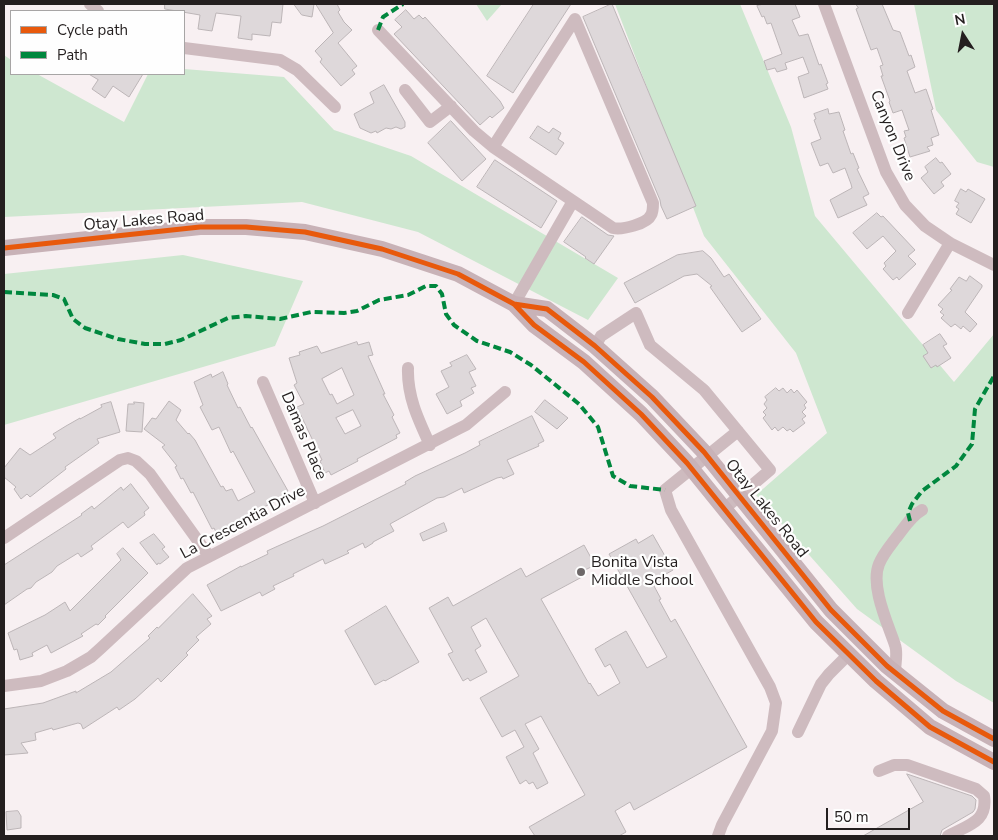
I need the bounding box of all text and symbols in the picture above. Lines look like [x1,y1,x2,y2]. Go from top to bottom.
text: N [953,9,967,30]
legend [10,10,185,75]
north arrow [938,10,988,60]
text: Cycle path [57,20,128,40]
text: Path [57,45,88,65]
street label: Canyon Drive [865,88,919,184]
street label: Otay Lakes Road [83,206,205,236]
street label: Damas Place [276,389,330,483]
street label: Otay Lakes Road [720,456,812,562]
street label: La Crescentia Drive [177,482,309,564]
place label: Bonita Vista Middle School [591,553,693,591]
marker: Bonita Vista Middle School [575,566,587,578]
scale bar [828,798,912,830]
text: 50 m [834,807,869,827]

